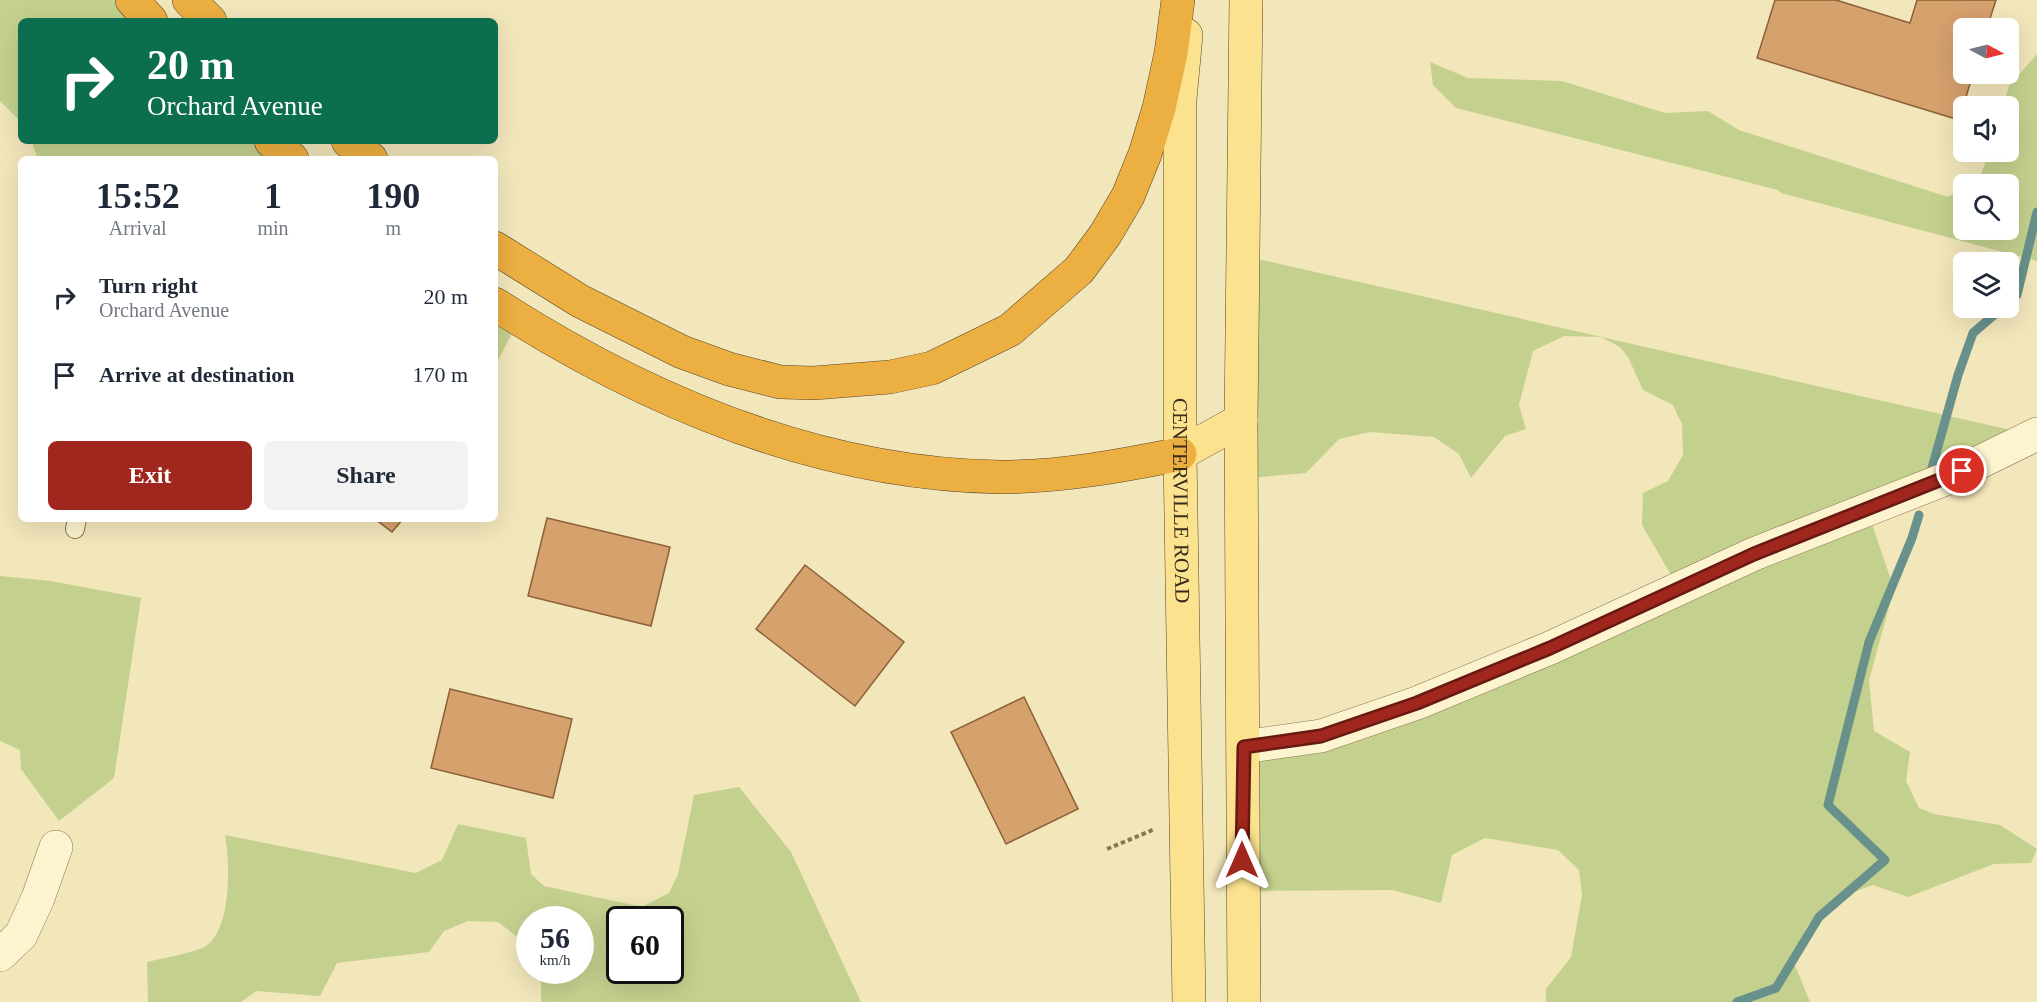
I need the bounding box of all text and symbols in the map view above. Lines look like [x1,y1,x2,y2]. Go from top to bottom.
north arrow [1953,18,2019,84]
map controls [1953,18,2019,318]
icon: right [48,42,126,120]
text: 20 m [147,42,235,88]
text: Orchard Avenue [147,91,323,121]
button: sound [1953,96,2019,162]
button: search [1953,174,2019,240]
text: 15:52 [96,176,180,216]
text: 1 [264,176,282,216]
text: 190 [366,176,420,216]
text: Arrival [109,217,167,239]
text: min [257,217,289,239]
text: m [386,217,401,239]
button: layers [1953,252,2019,318]
text: Turn right [99,273,198,298]
icon: right [48,281,81,314]
text: 20 m [423,284,468,309]
text: Orchard Avenue [99,299,229,321]
icon: arrive [48,359,81,392]
text: Arrive at destination [99,362,295,387]
text: 170 m [412,362,468,387]
street label: CENTERVILLE ROAD [1168,398,1194,604]
button: Exit [48,441,252,510]
button: Share [264,441,468,510]
pin [1936,445,1987,496]
icon: arrive [1945,454,1978,487]
position arrow [1210,828,1274,892]
speed limit sign: 60 [606,906,684,984]
text: 56 [540,921,570,954]
text: km/h [540,952,570,968]

